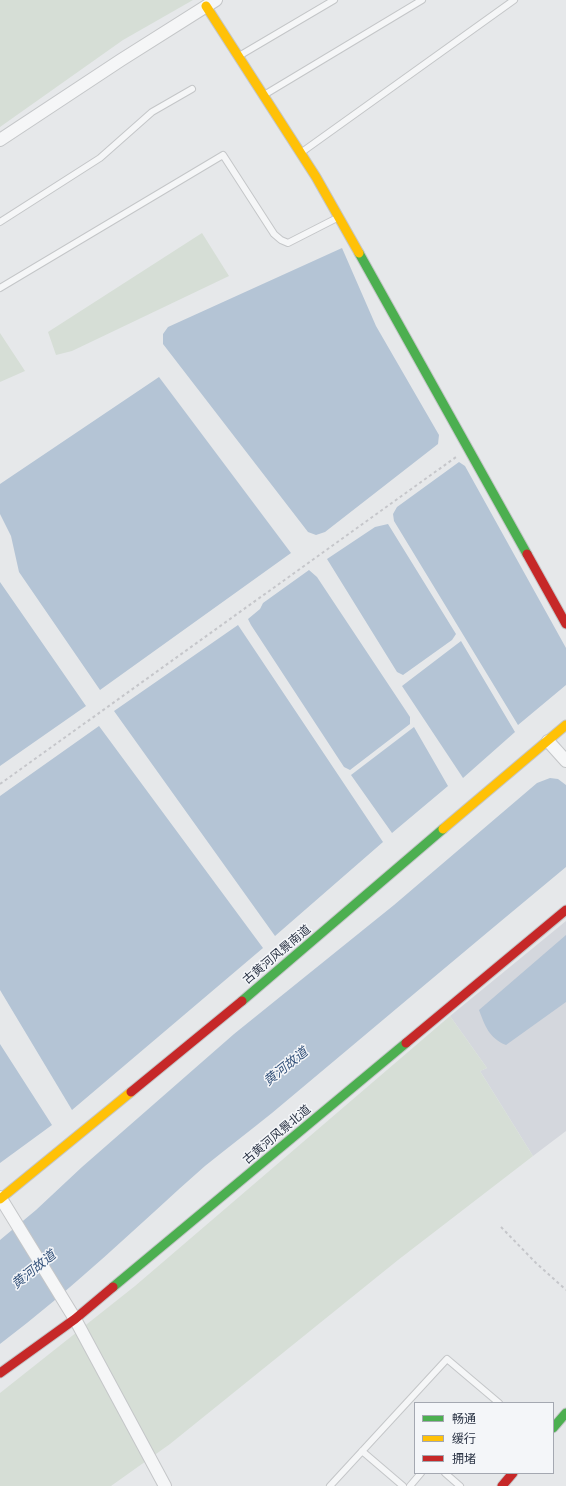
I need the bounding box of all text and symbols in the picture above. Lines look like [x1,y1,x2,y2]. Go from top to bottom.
street label: 古黄河风景南道 [240,922,314,988]
water label: 黄河故道 [261,1045,311,1089]
street label: 古黄河风景北道 [240,1102,314,1168]
water label: 黄河故道 [9,1248,59,1292]
legend [414,1402,554,1474]
text: 畅通 [452,1410,476,1427]
text: 缓行 [452,1430,476,1447]
text: 拥堵 [452,1450,476,1467]

